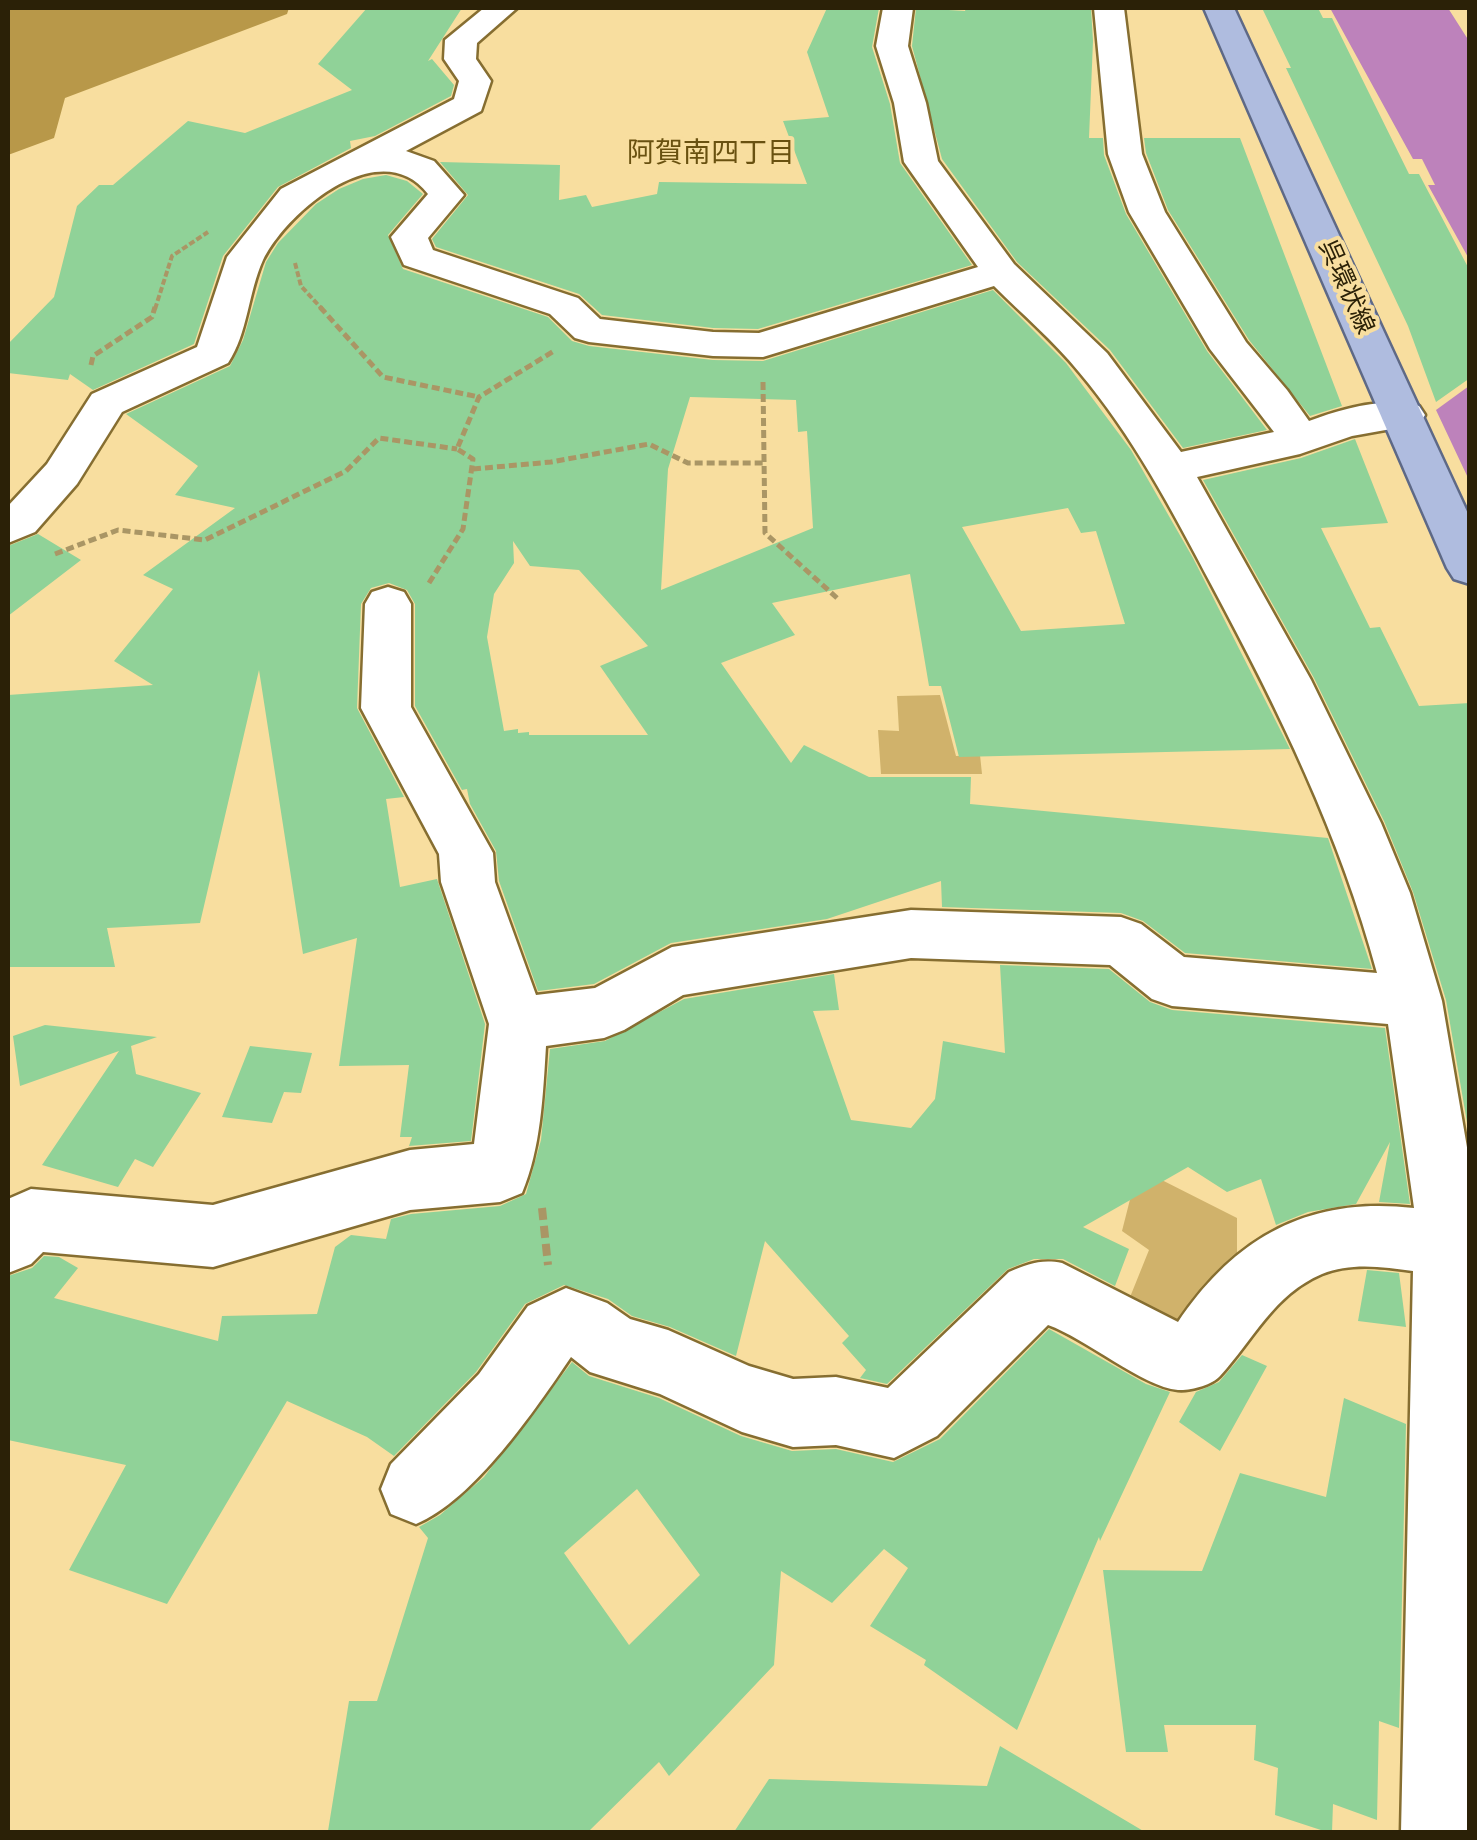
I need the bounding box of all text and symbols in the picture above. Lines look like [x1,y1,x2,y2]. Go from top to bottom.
district label: 阿賀南四丁目 [627,137,795,171]
street label: 呉環状線 [1312,235,1380,339]

